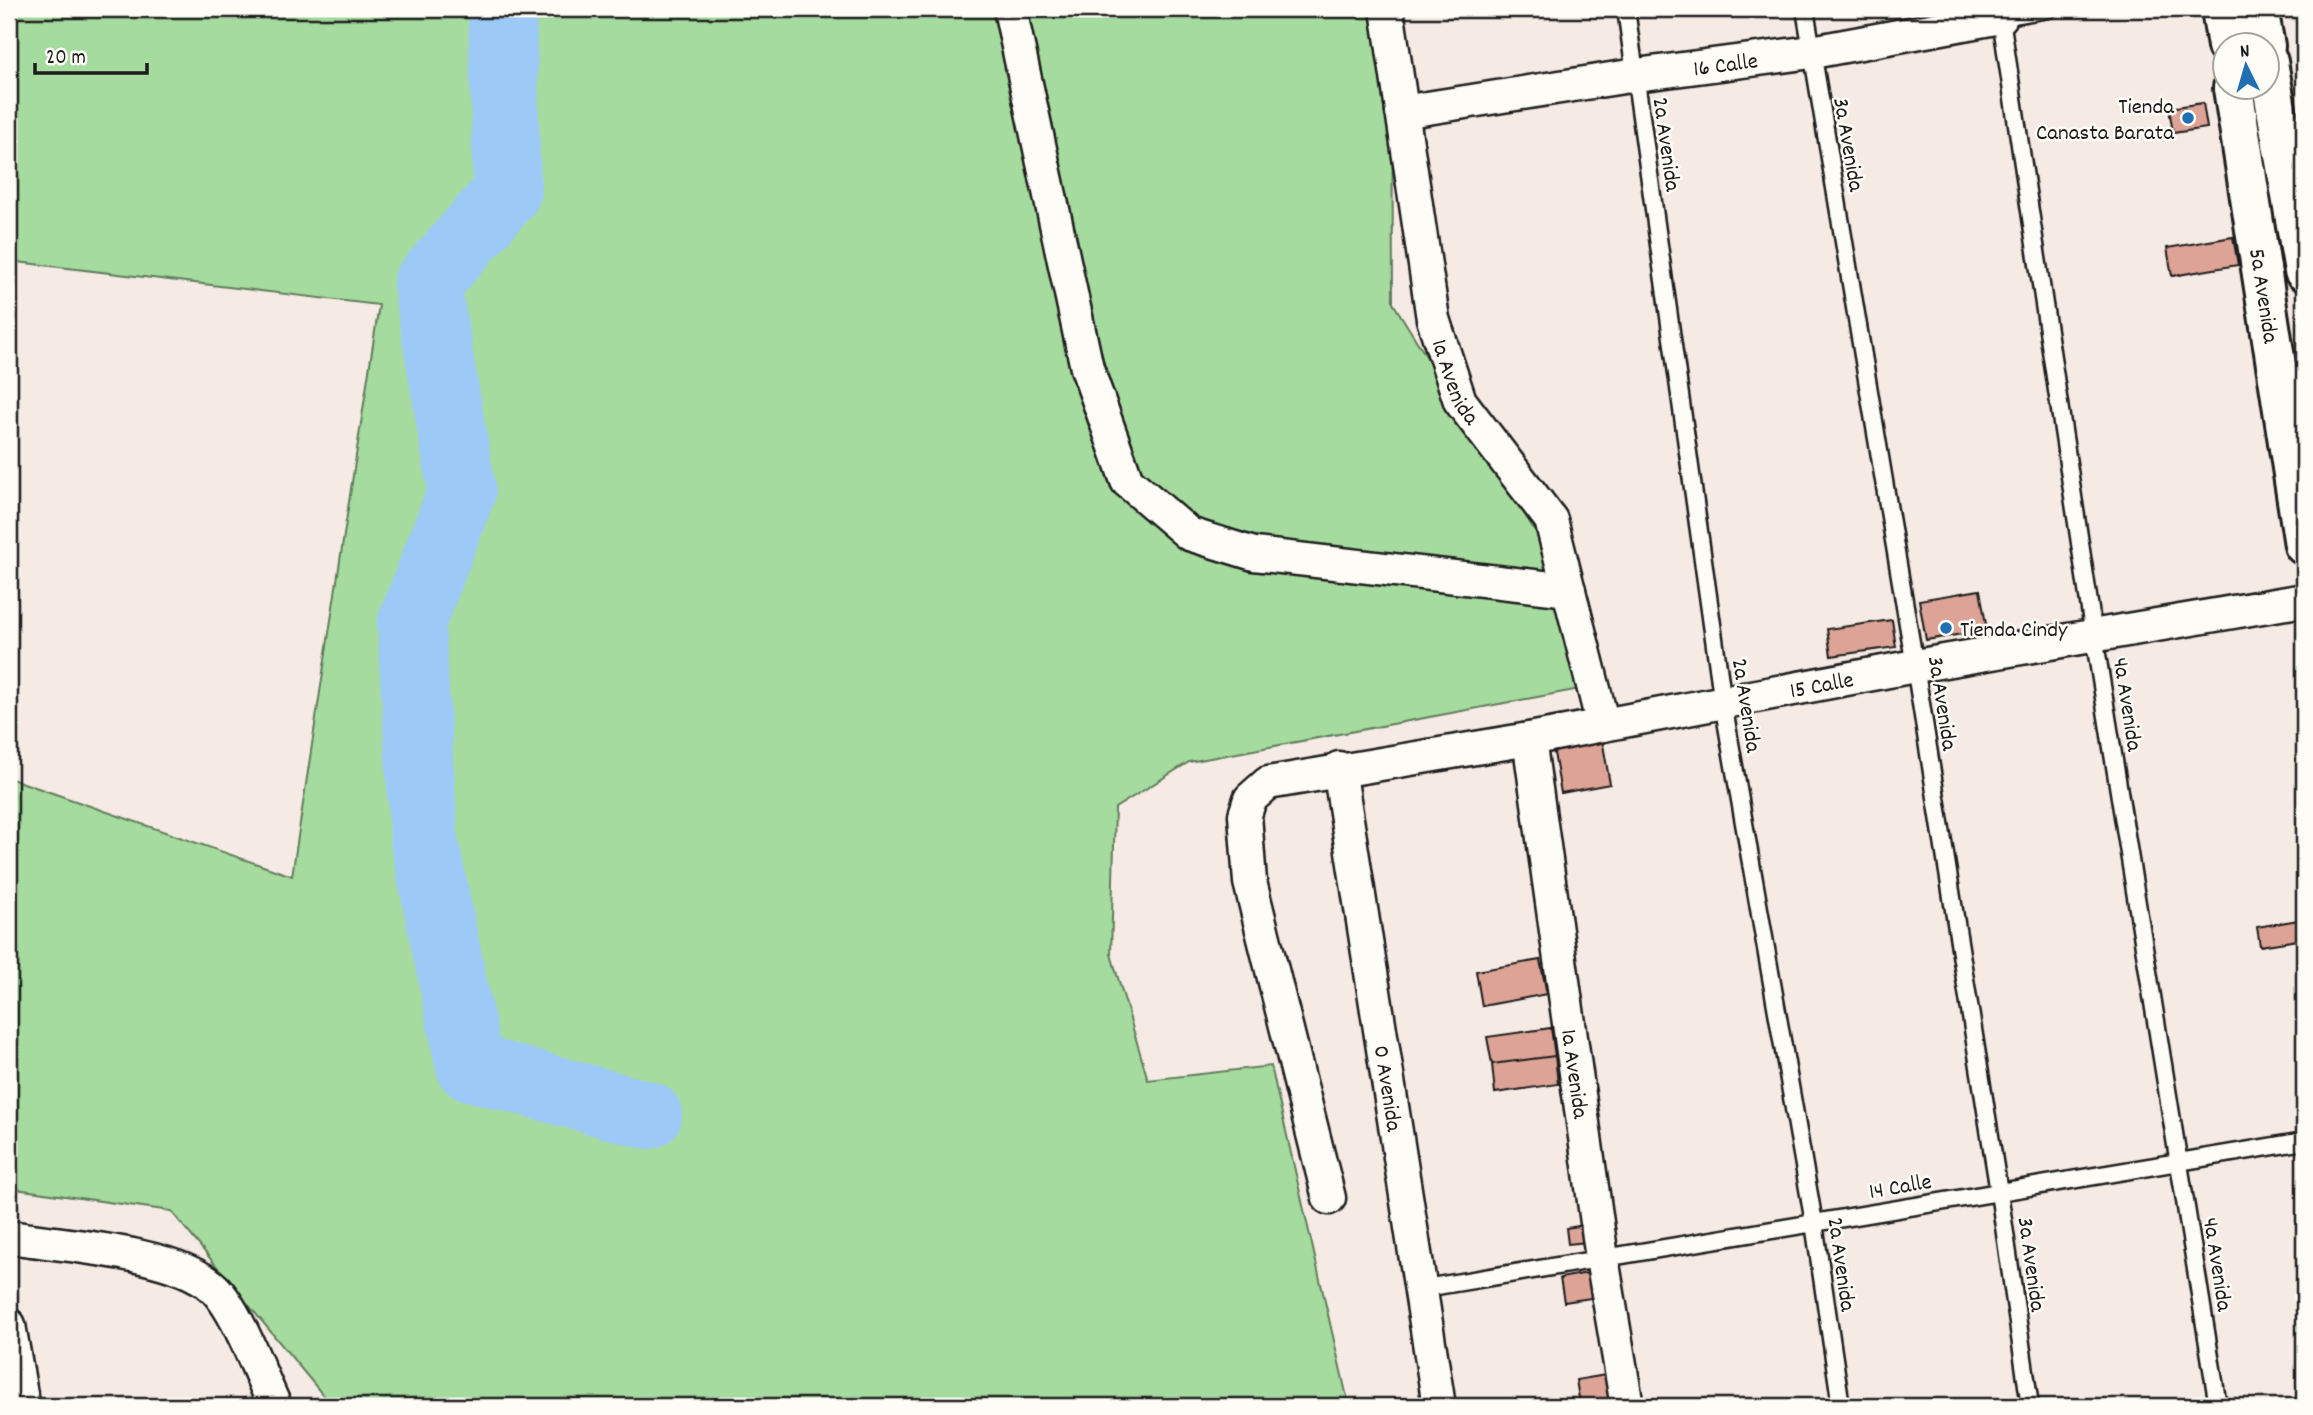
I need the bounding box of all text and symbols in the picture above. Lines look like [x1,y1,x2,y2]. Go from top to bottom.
scale bar [35,32,147,76]
north arrow [2212,32,2282,102]
text: N [2239,39,2251,66]
text: 20 m [46,44,86,74]
street label: 16 Calle [1691,46,1760,87]
place label: Tienda Canasta Barata [2036,92,2175,151]
street label: 2a Avenida [1642,95,1688,195]
street label: 3a Avenida [1822,95,1871,195]
marker: Tienda Canasta Barata [2180,110,2196,126]
street label: 5a Avenida [2238,246,2286,347]
street label: 1a Avenida [1421,336,1486,434]
place label: Tienda Cindy [1960,615,2068,648]
marker: Tienda Cindy [1938,620,1954,636]
street label: 3a Avenida [1917,654,1964,754]
street label: 4a Avenida [2102,655,2149,755]
street label: 2a Avenida [1721,656,1768,756]
street label: 15 Calle [1787,665,1857,709]
street label: 1a Avenida [1550,1027,1595,1122]
street label: 0 Avenida [1363,1043,1409,1135]
street label: 14 Calle [1867,1167,1935,1210]
street label: 2a Avenida [1817,1215,1863,1315]
street label: 3a Avenida [2007,1215,2053,1315]
street label: 4a Avenida [2192,1215,2239,1315]

